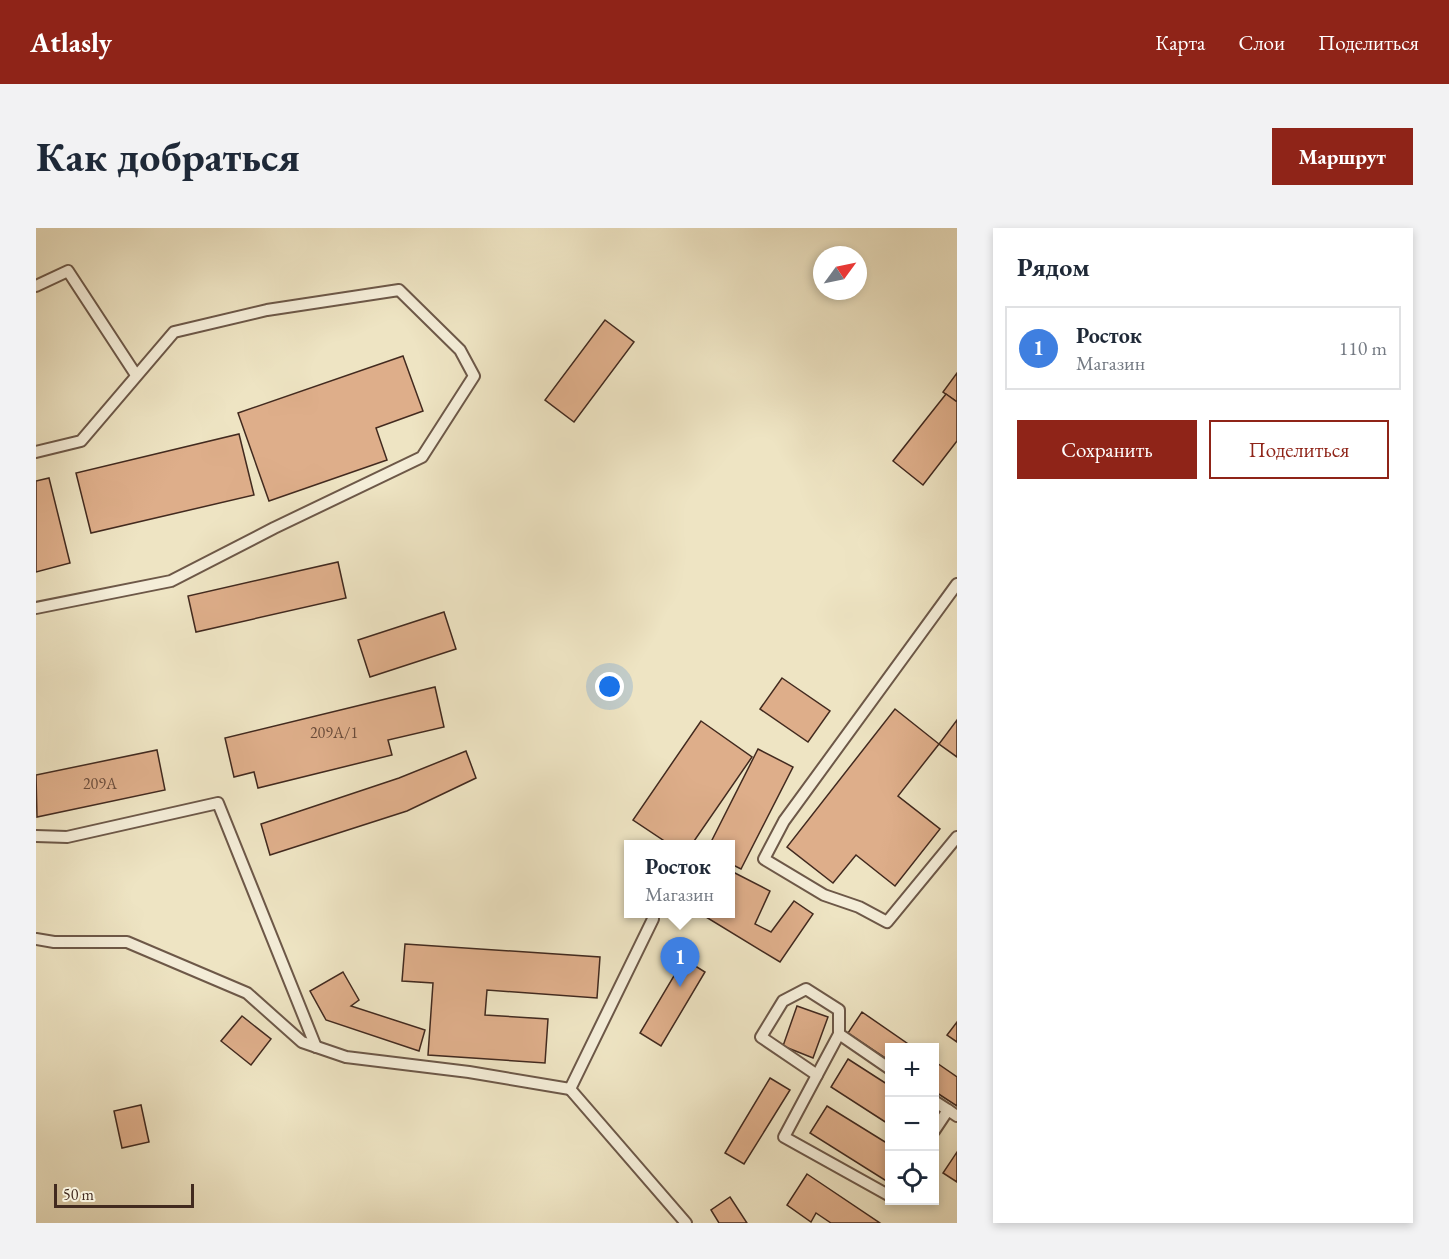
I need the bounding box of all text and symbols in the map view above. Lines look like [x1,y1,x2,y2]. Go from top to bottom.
text: Atlasly [30,24,112,60]
text: Карта [1155,29,1205,56]
text: Слои [1238,29,1285,56]
text: Поделиться [1318,29,1419,56]
button: Маршрут [1272,128,1413,185]
text: Как добраться [36,129,300,184]
north arrow [813,246,867,300]
text: Рядом [1017,250,1090,284]
text: Росток [1076,321,1142,350]
text: 1 [1033,335,1044,361]
text: 110 m [1339,335,1387,361]
text: Магазин [1076,350,1145,376]
button: Сохранить [1017,420,1197,479]
button: Поделиться [1209,420,1389,479]
your location [595,672,624,701]
house number: 209А/1 [310,722,358,743]
house number: 209А [83,773,118,794]
popup [624,840,735,918]
text: Росток [645,852,711,881]
text: Магазин [645,881,714,907]
pin: 1 [660,938,700,987]
map controls [885,1043,939,1205]
button: + [885,1043,939,1097]
button: − [885,1097,939,1151]
button: locate [885,1151,939,1205]
scale bar [54,1181,194,1208]
text: 50 m [63,1184,94,1205]

